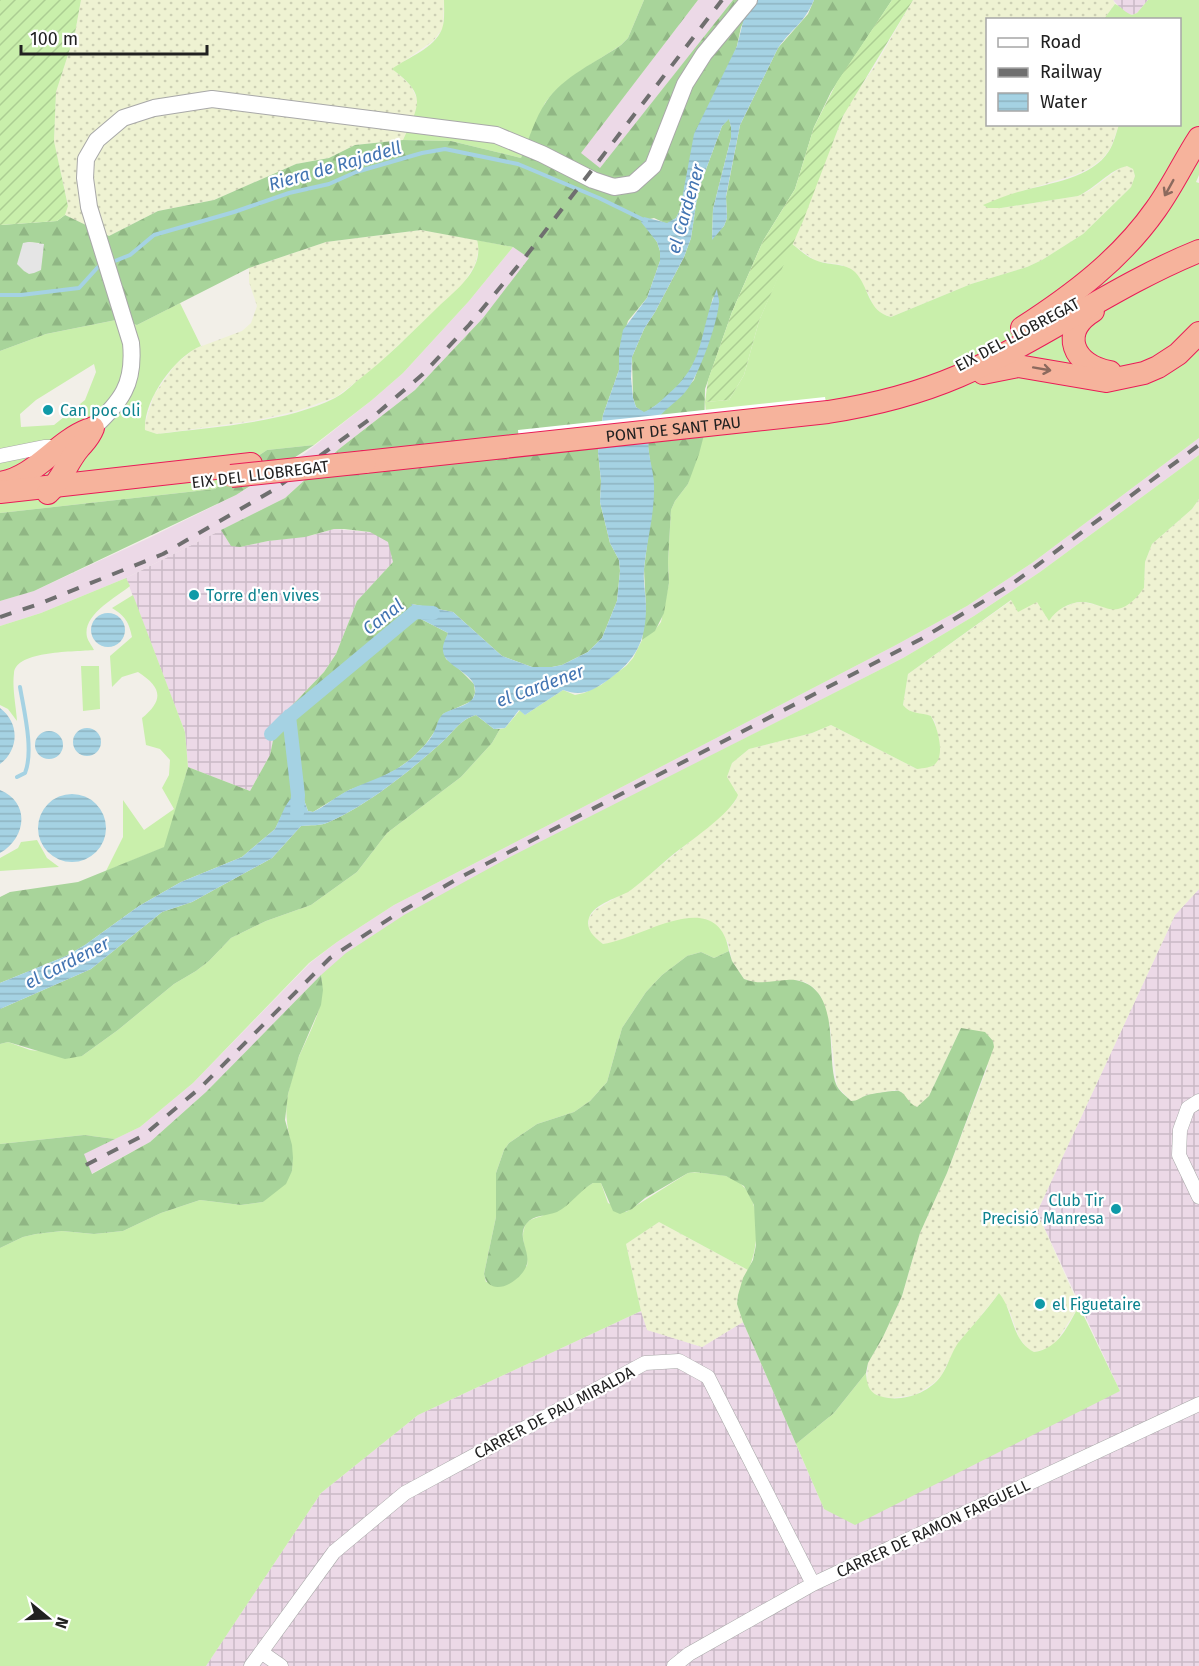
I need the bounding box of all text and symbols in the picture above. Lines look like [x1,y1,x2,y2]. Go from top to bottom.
scale bar [21,18,207,56]
legend [986,18,1181,126]
text: 100 m [30,28,78,50]
text: Road [1040,31,1082,53]
text: Railway [1040,61,1102,83]
text: Water [1040,91,1087,113]
water label: Riera de Rajadell [266,137,404,195]
water label: el Cardener [663,161,710,256]
one-way arrow [1163,180,1175,197]
street label: EIX DEL LLOBREGAT [952,293,1083,375]
one-way arrow [1031,364,1051,375]
place label: Can poc oli [60,401,140,420]
marker: Can poc oli [41,403,55,417]
street label: PONT DE SANT PAU [605,412,742,446]
street label: EIX DEL LLOBREGAT [190,457,330,492]
place label: Torre d'en vives [206,586,319,605]
marker: Torre d'en vives [187,588,201,602]
water label: Canal [358,594,408,640]
water label: el Cardener [493,660,588,712]
water label: el Cardener [21,932,114,994]
place label: Club Tir Precisió Manresa [982,1191,1105,1228]
marker: Club Tir Precisió Manresa [1109,1202,1123,1216]
place label: el Figuetaire [1052,1295,1141,1314]
marker: el Figuetaire [1033,1297,1047,1311]
street label: CARRER DE PAU MIRALDA [471,1362,638,1463]
street label: CARRER DE RAMON FARGUELL [833,1475,1033,1582]
north arrow [18,1588,78,1648]
text: N [51,1615,72,1631]

